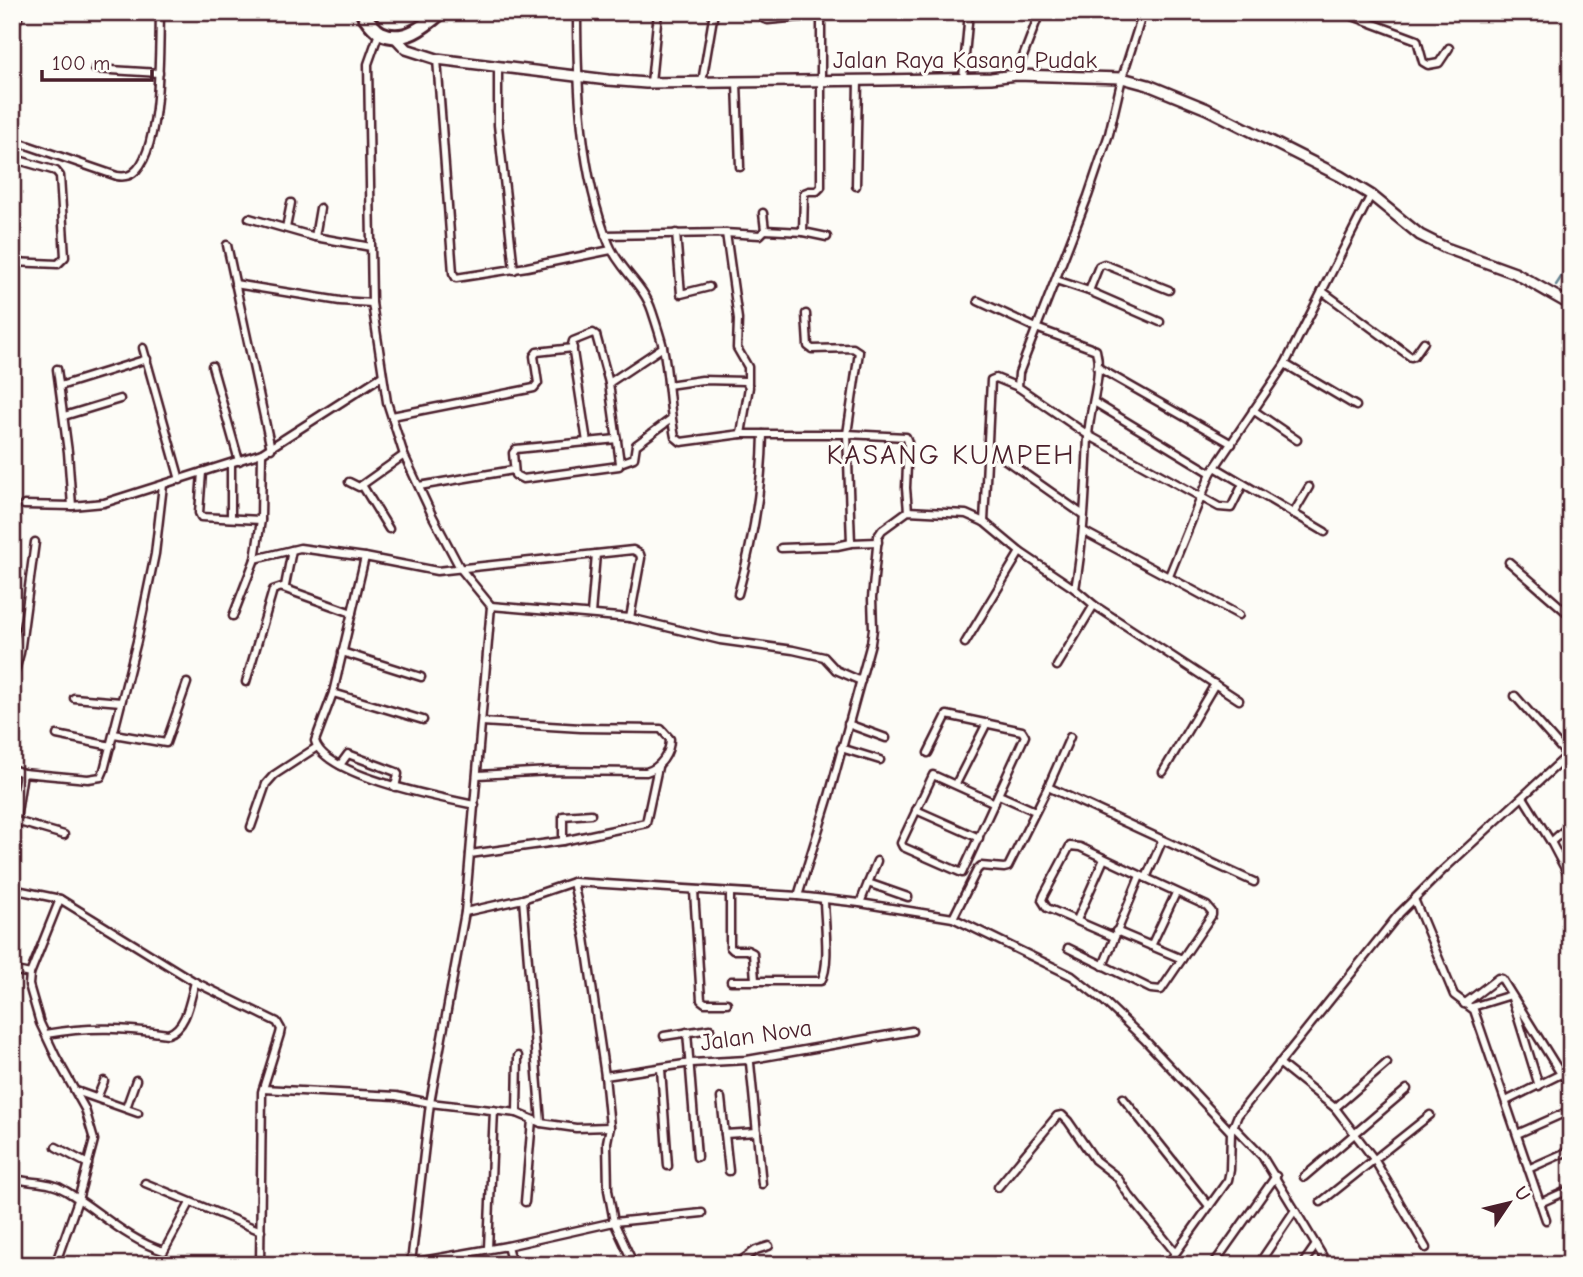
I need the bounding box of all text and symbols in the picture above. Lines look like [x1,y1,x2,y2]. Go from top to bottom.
scale bar [42,38,152,82]
street label: Jalan Raya Kasang Pudak [833,46,1097,74]
text: 100 m [52,51,110,75]
district label: KASANG KUMPEH [827,439,1075,471]
street label: Jalan Nova [698,1013,814,1057]
north arrow [1474,1168,1544,1238]
text: U [1509,1182,1535,1205]

